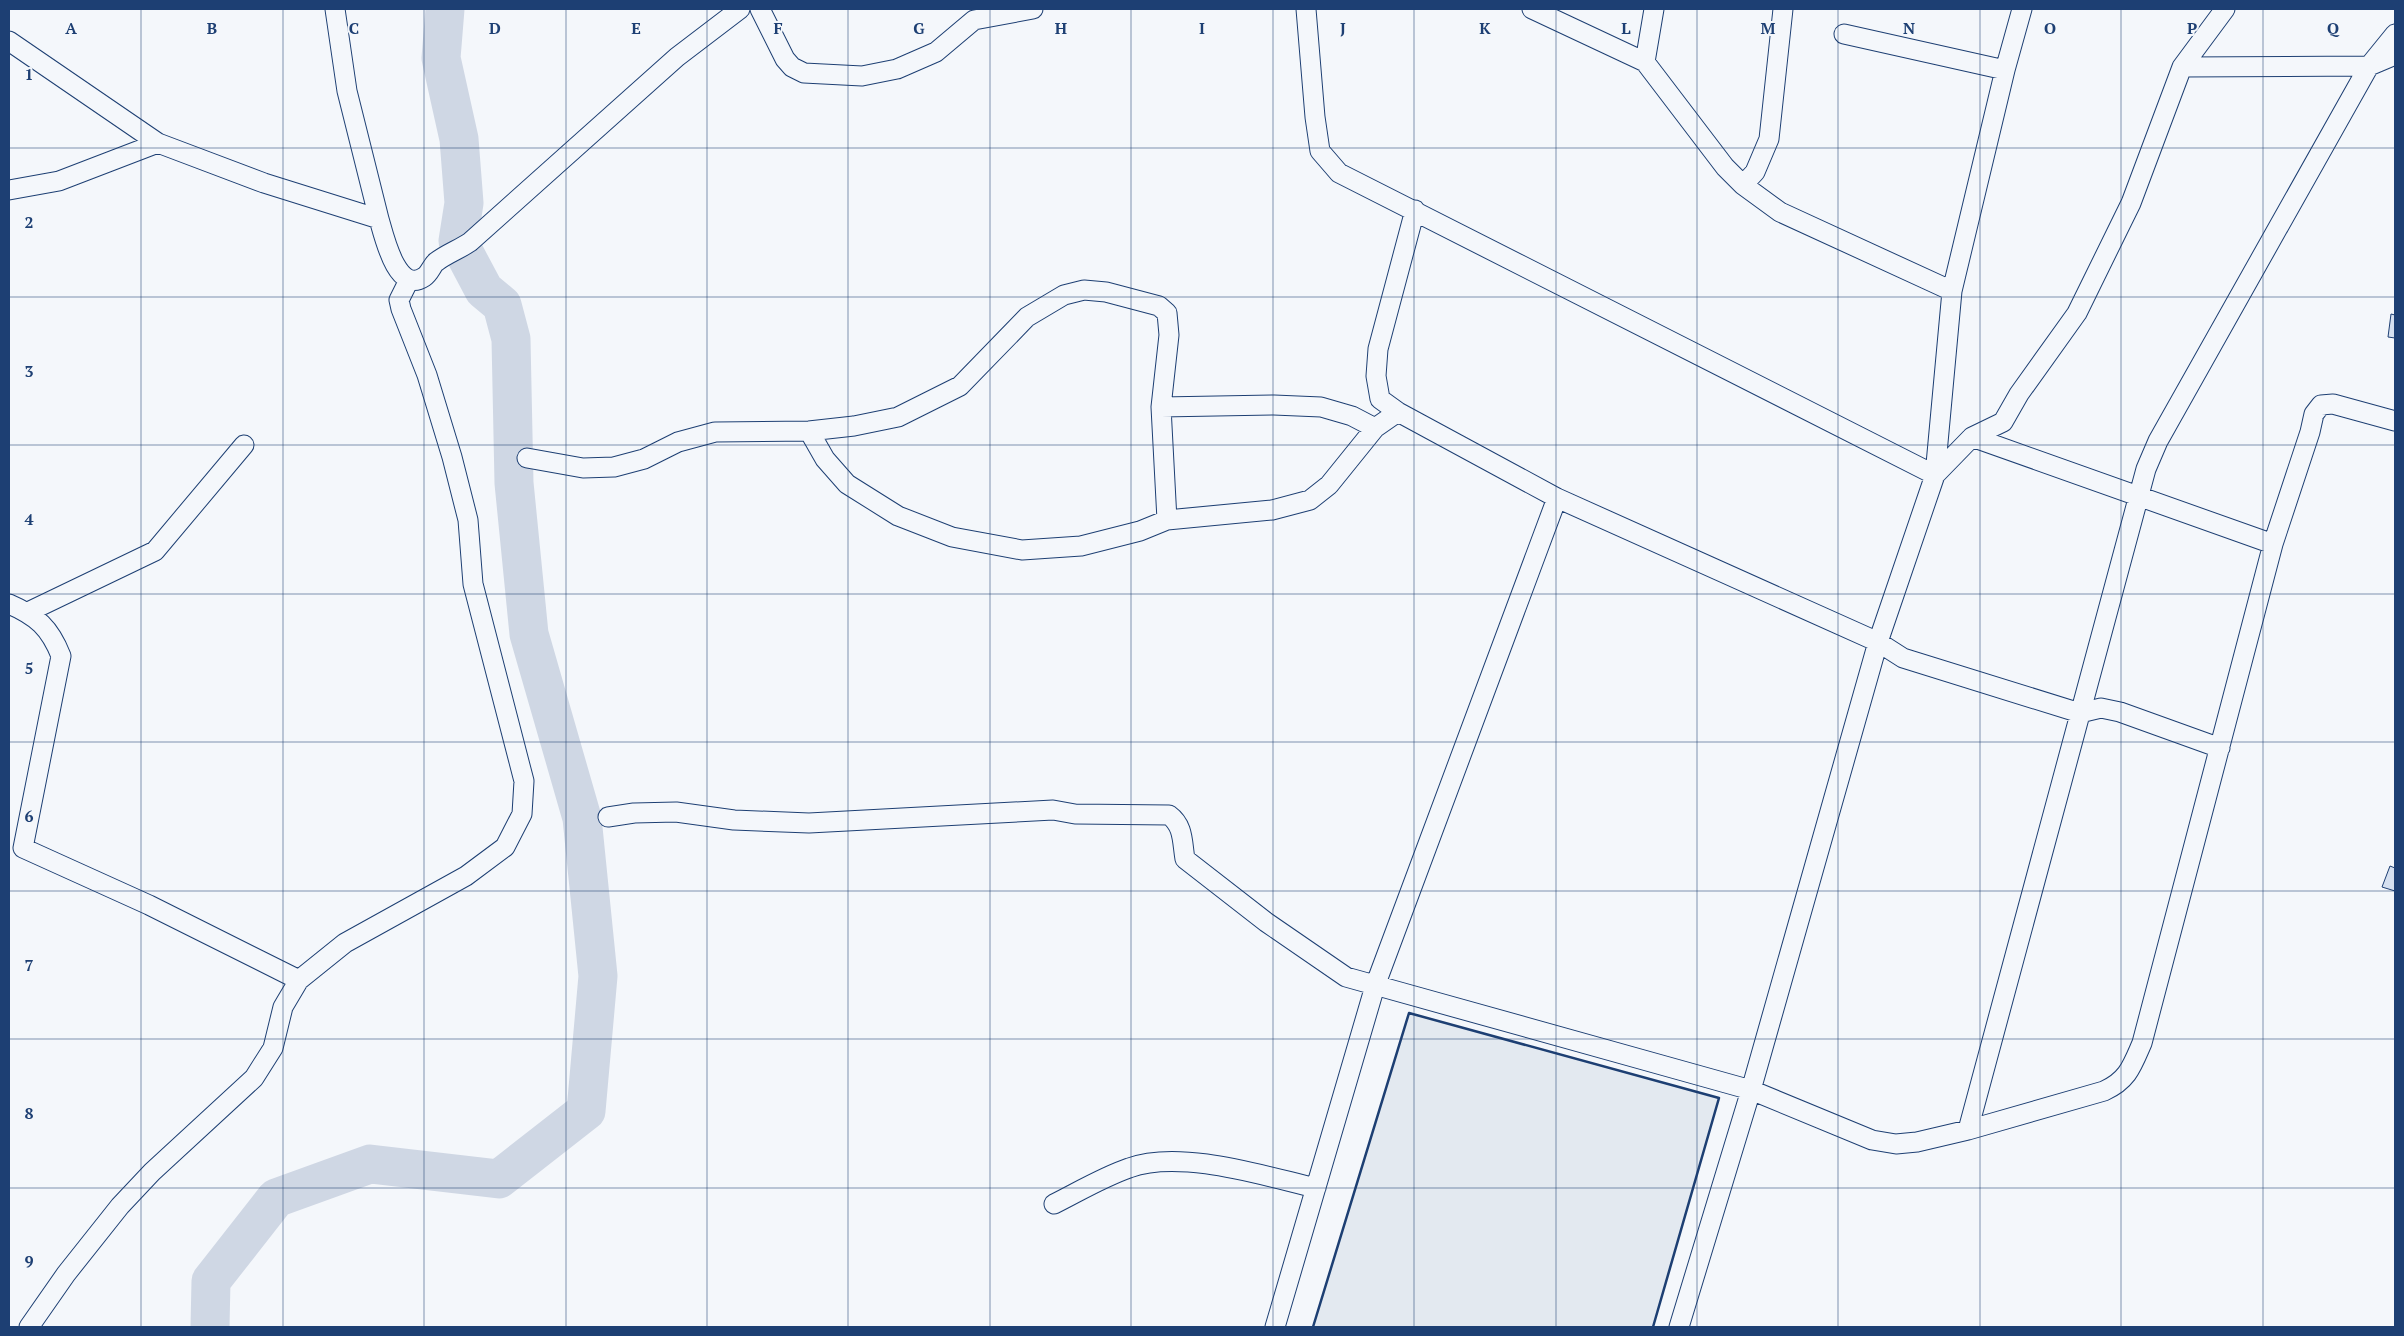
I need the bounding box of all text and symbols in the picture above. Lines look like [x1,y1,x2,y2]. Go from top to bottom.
text: A [65,17,77,39]
text: B [207,17,217,39]
text: C [349,17,359,39]
text: D [489,17,501,39]
text: E [631,17,641,39]
text: F [773,17,783,39]
text: G [913,17,925,39]
text: H [1055,17,1067,39]
text: I [1199,17,1205,39]
text: J [1340,17,1346,39]
text: K [1479,17,1491,39]
text: L [1621,17,1631,39]
text: M [1761,17,1776,39]
text: N [1903,17,1915,39]
text: O [2044,17,2056,39]
text: P [2187,17,2197,39]
text: Q [2327,17,2340,39]
text: 1 [24,63,34,85]
text: 2 [24,211,34,233]
text: 3 [24,360,34,382]
text: 4 [24,508,34,530]
text: 5 [24,657,34,679]
text: 6 [24,805,34,827]
text: 7 [24,954,34,976]
text: 8 [24,1102,34,1124]
text: 9 [24,1250,34,1272]

